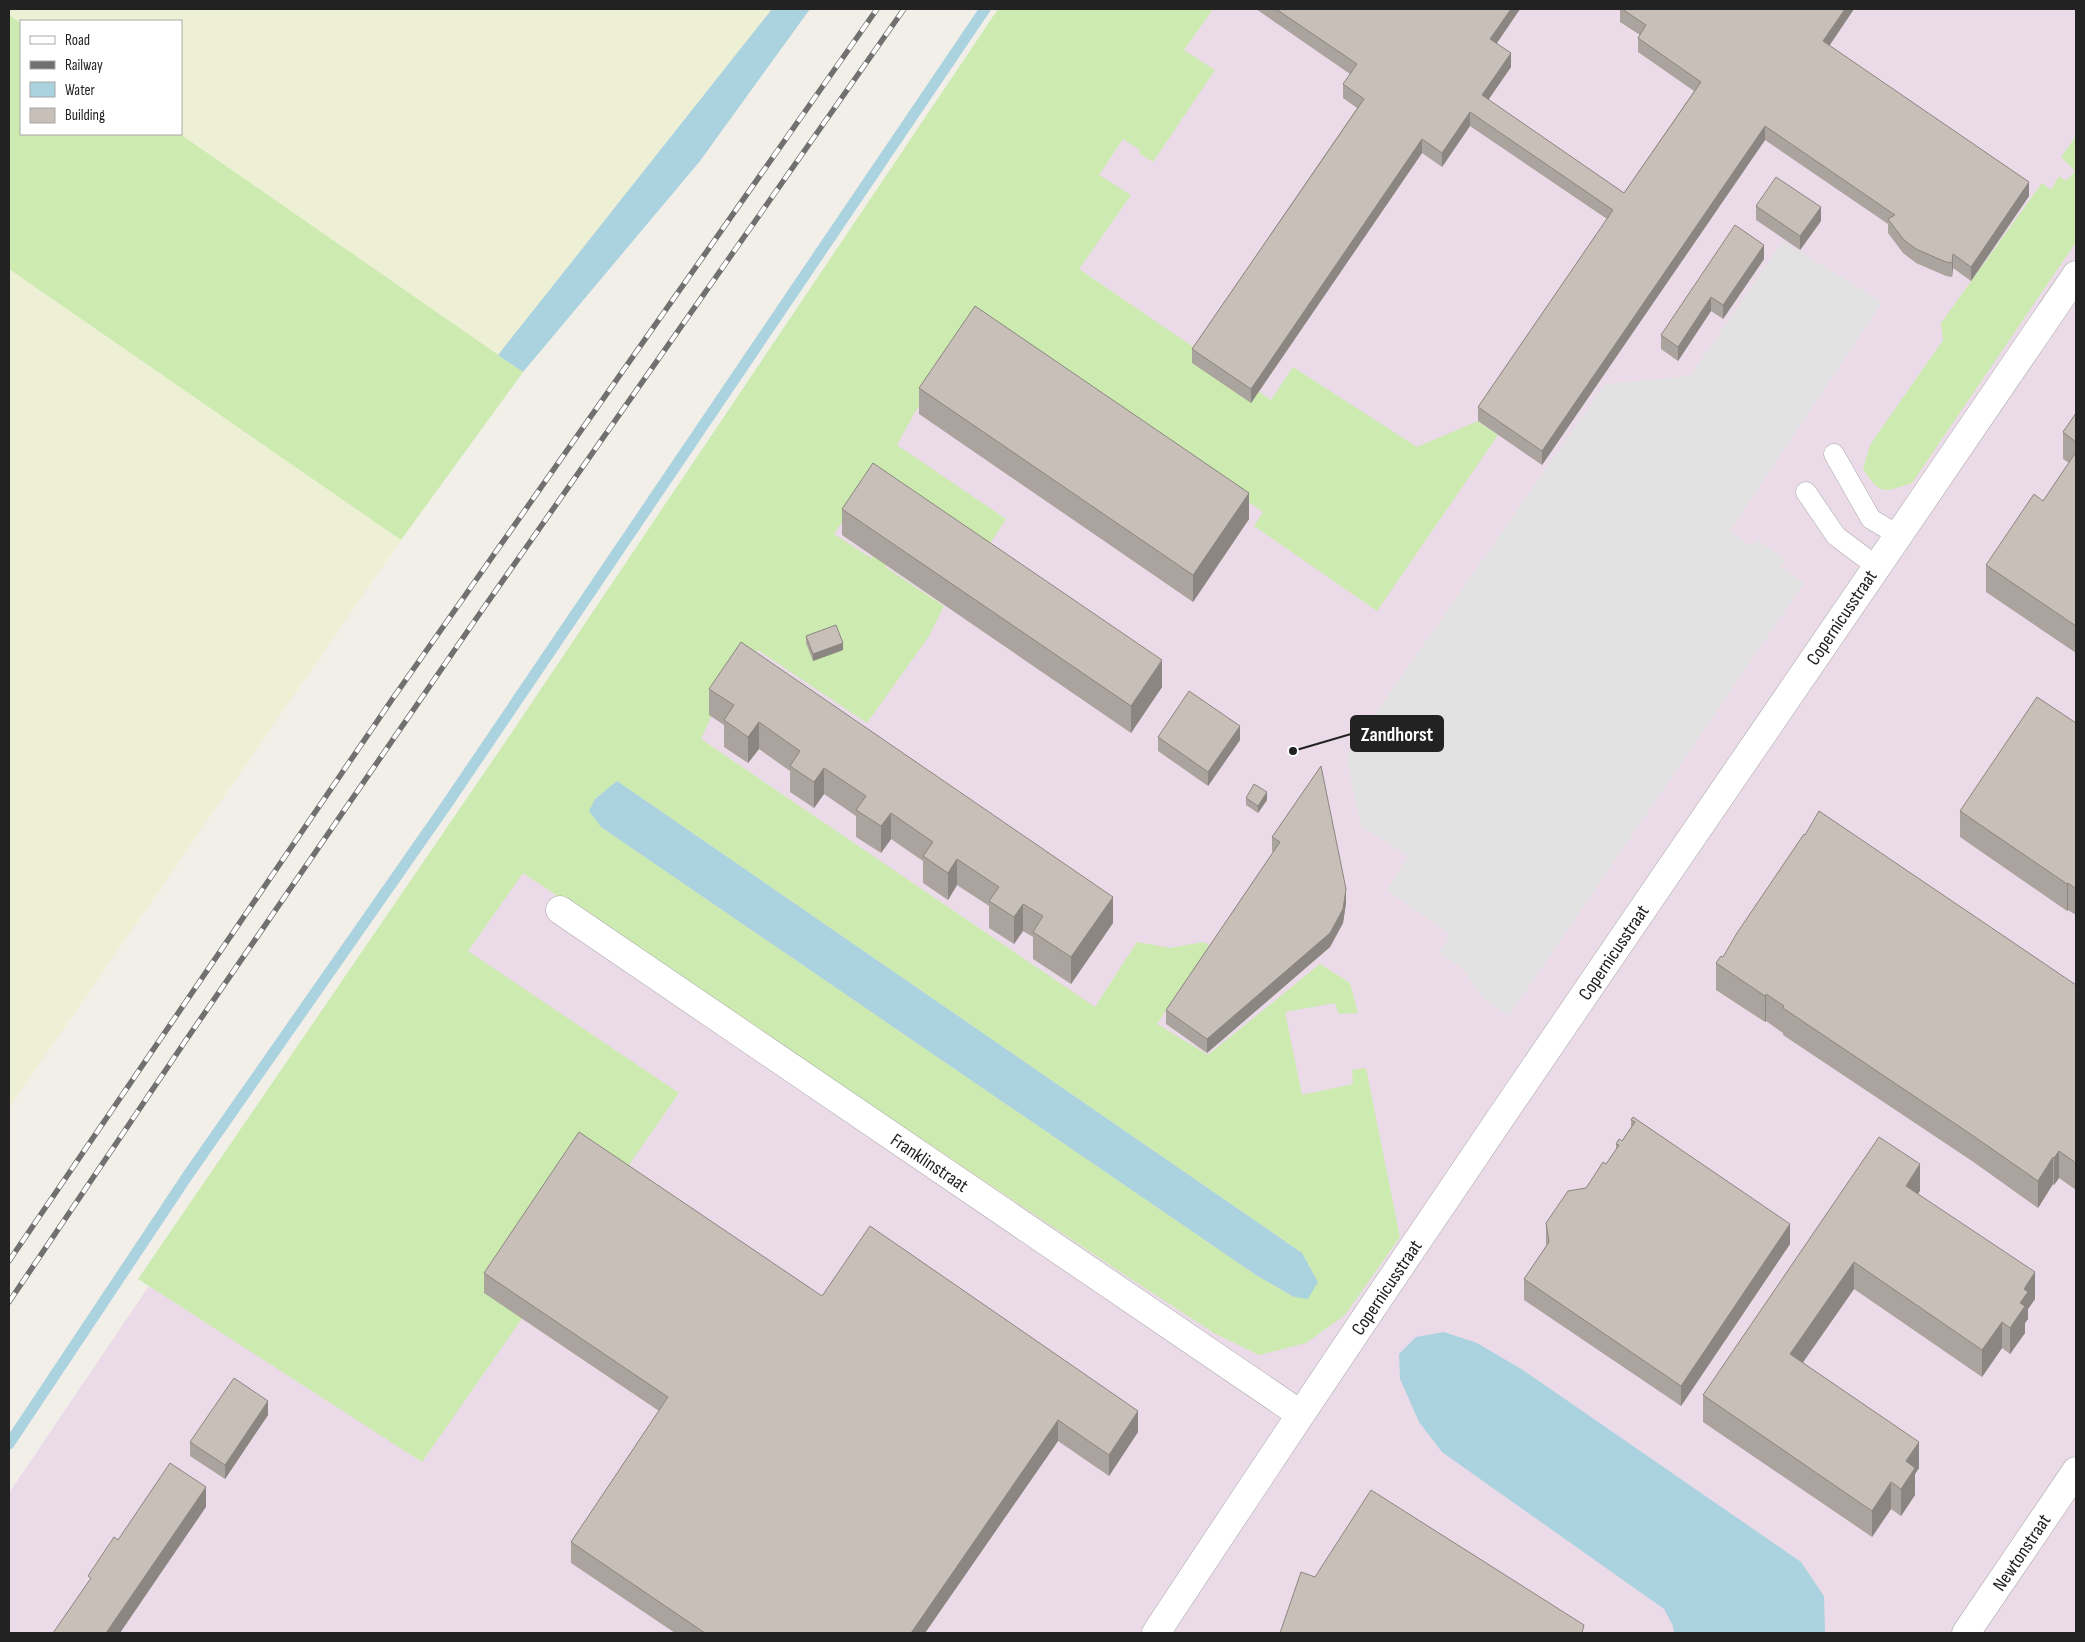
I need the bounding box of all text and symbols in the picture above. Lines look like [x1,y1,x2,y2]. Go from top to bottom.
legend [20,20,182,135]
text: Road [65,31,90,50]
text: Railway [65,56,103,75]
text: Water [65,81,96,100]
text: Building [65,106,105,125]
street label: Copernicusstraat [1802,566,1883,670]
callout: Zandhorst [1351,716,1443,751]
text: Zandhorst [1361,723,1434,747]
street label: Copernicusstraat [1574,901,1655,1005]
street label: Franklinstraat [886,1129,973,1198]
street label: Copernicusstraat [1347,1236,1428,1340]
street label: Newtonstraat [1988,1510,2056,1596]

